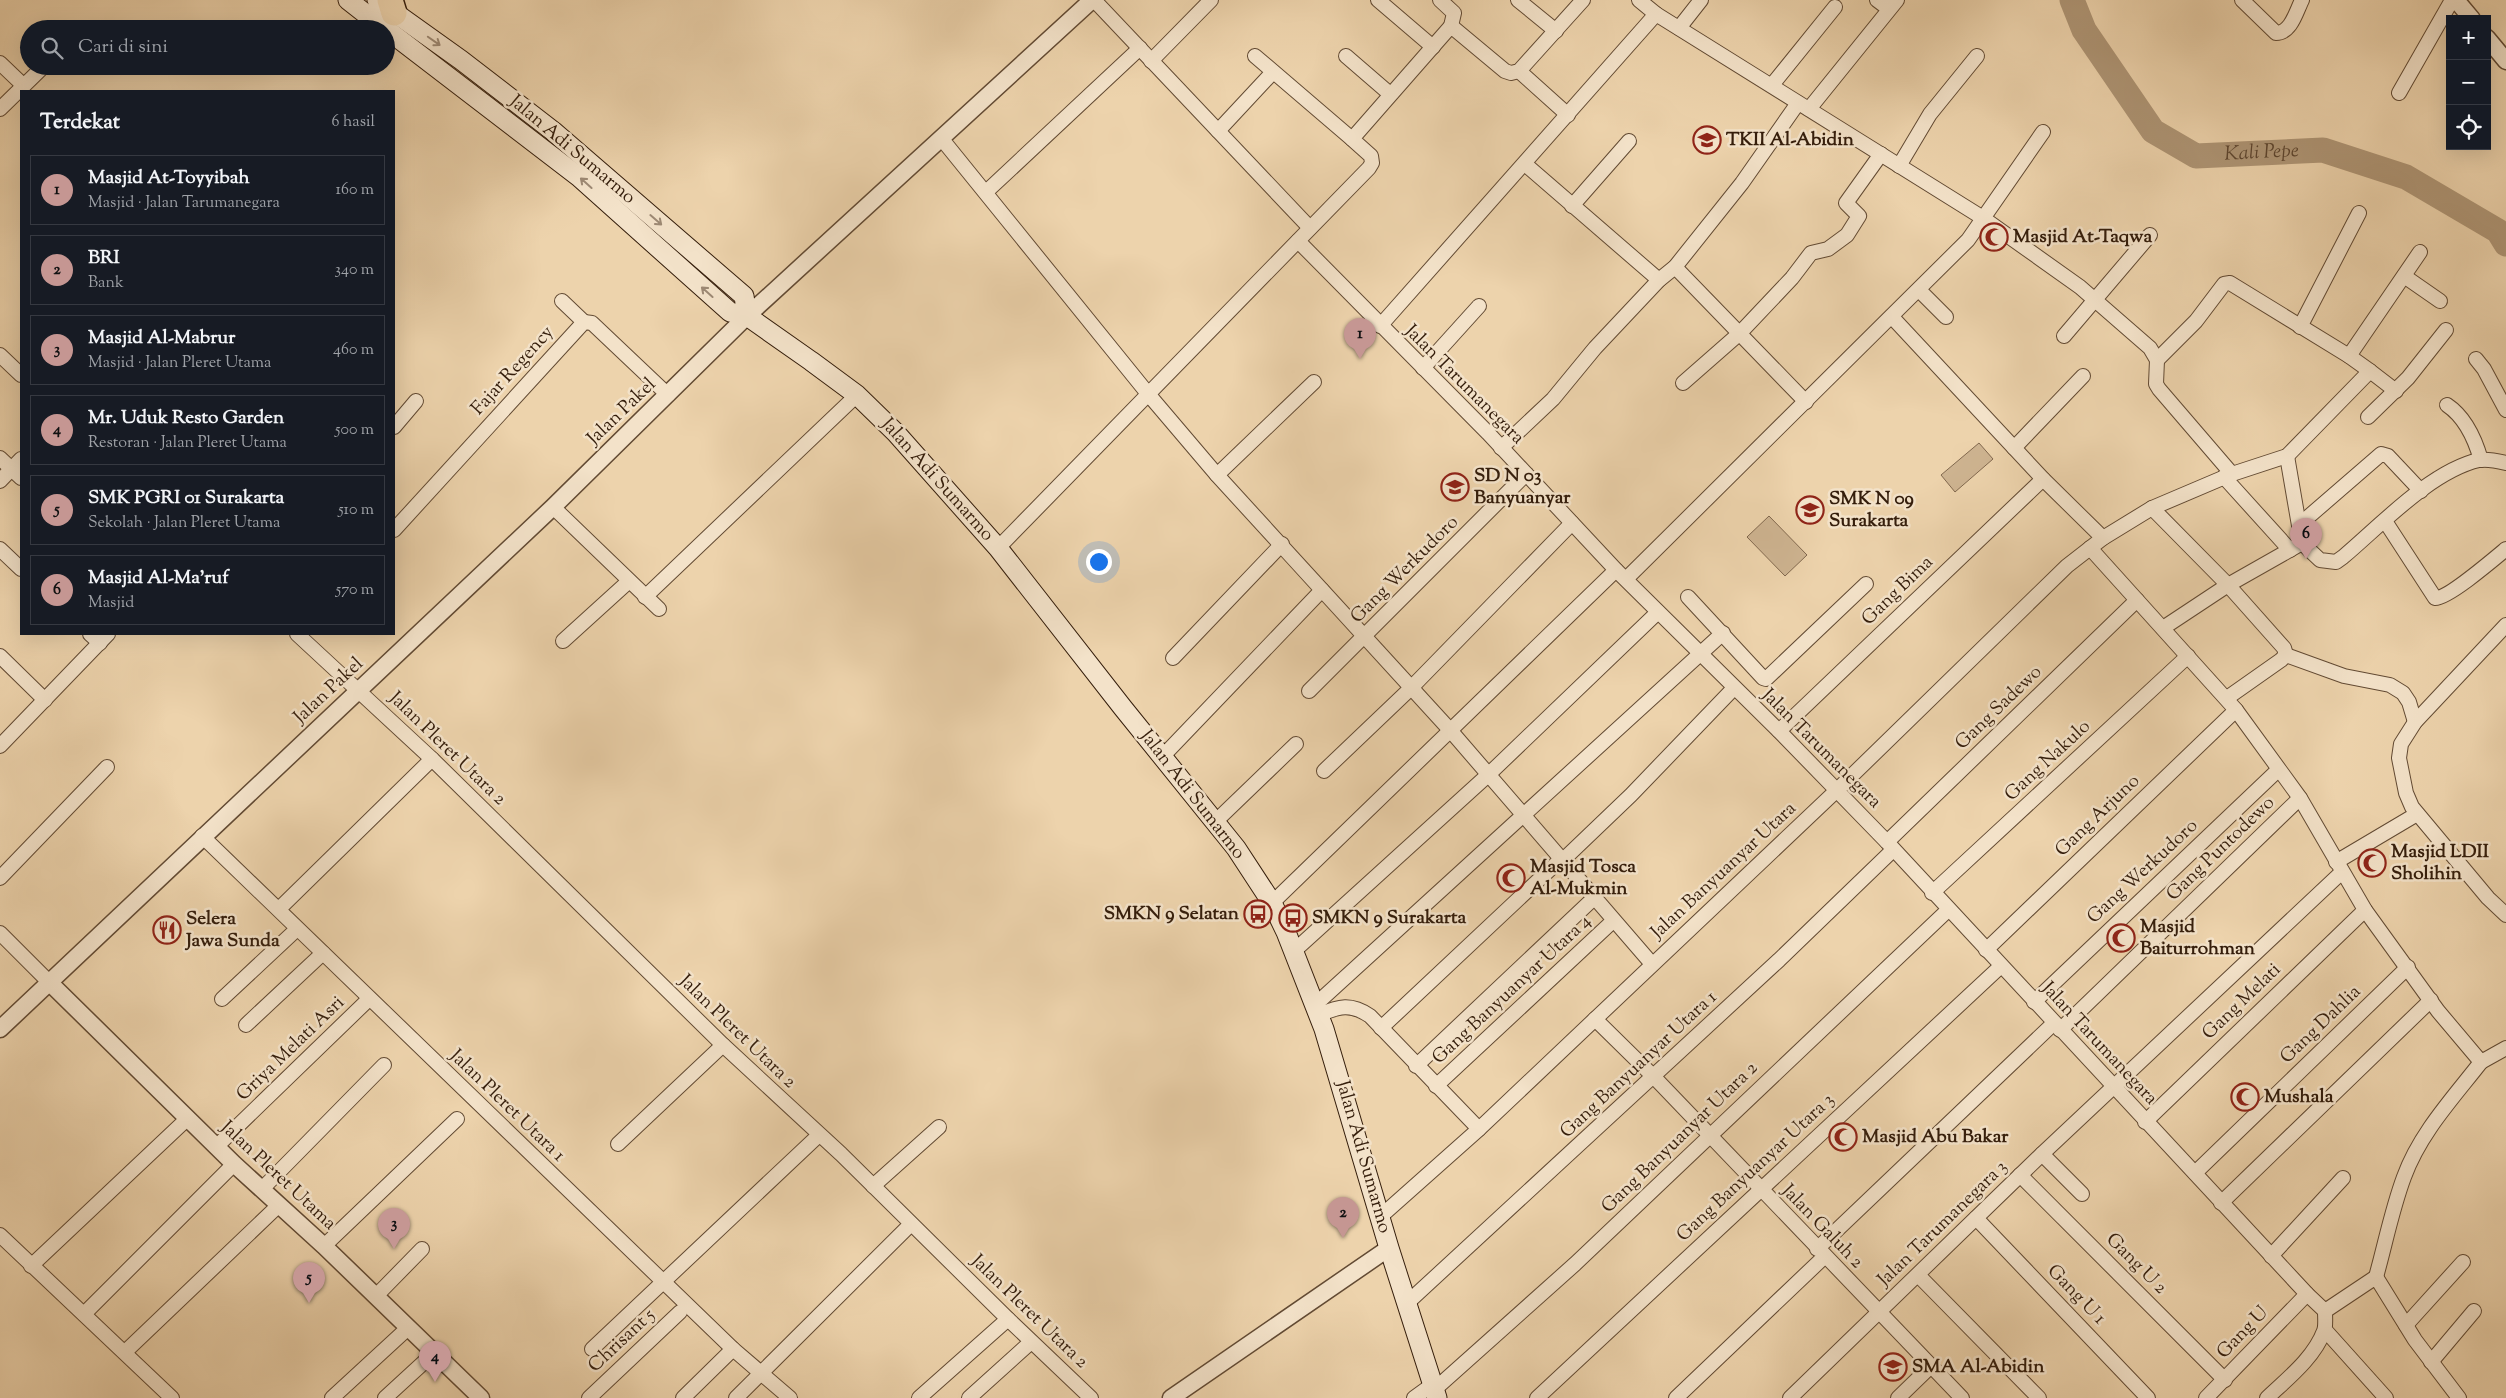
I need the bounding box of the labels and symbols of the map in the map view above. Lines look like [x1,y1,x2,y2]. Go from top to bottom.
one-way arrow [427,36,441,46]
street label: Jalan Adi Sumarmo [502,88,641,211]
school or university icon: TKII Al-Abidin [1692,125,1722,155]
place label: TKII Al-Abidin [1726,127,1855,154]
water label: Kali Pepe [2224,137,2299,169]
one-way arrow [579,177,592,189]
one-way arrow [649,214,662,225]
mosque icon: Masjid At-Taqwa [1979,222,2009,252]
place label: Masjid At-Taqwa [2013,224,2152,251]
one-way arrow [700,286,713,297]
pin: 1 [1344,318,1376,359]
street label: Jalan Tarumanegara [1397,318,1530,451]
street label: Fajar Regency [465,320,561,422]
street label: Jalan Pakel [581,372,663,453]
street label: Jalan Adi Sumarmo [874,412,1000,548]
place label: SD N 03 Banyuanyar [1474,463,1571,512]
school or university icon: SD N 03 Banyuanyar [1440,472,1470,502]
place label: SMK N 09 Surakarta [1829,486,1914,535]
school or university icon: SMK N 09 Surakarta [1795,495,1825,525]
street label: Gang Werkudoro [1345,510,1465,630]
pin: 6 [2290,518,2322,559]
your location [1086,549,1112,575]
street label: Gang Bima [1856,550,1940,632]
street label: Jalan Pakel [287,652,370,731]
street label: Gang Sadewo [1949,660,2049,756]
street label: Jalan Tarumanegara [1754,682,1887,815]
street label: Jalan Pleret Utara 2 [382,685,512,812]
street label: Gang Nakulo [1999,714,2097,808]
street label: Jalan Adi Sumarmo [1132,724,1251,865]
street label: Gang Arjuno [2050,769,2146,863]
street label: Gang Puntodewo [2161,790,2281,908]
street label: Jalan Banyuanyar Utara [1644,796,1803,946]
street label: Gang Werkudoro [2081,813,2205,931]
place label: Masjid LDII Sholihin [2391,839,2490,888]
mosque icon: Masjid LDII Sholihin [2357,848,2387,878]
place label: Masjid Tosca Al-Mukmin [1530,854,1636,903]
mosque icon: Masjid Tosca Al-Mukmin [1496,863,1526,893]
bus stop icon: SMKN 9 Selatan [1243,899,1273,929]
place label: SMKN 9 Selatan [1104,901,1240,928]
bus stop icon: SMKN 9 Surakarta [1278,903,1308,933]
place label: SMKN 9 Surakarta [1312,905,1466,932]
place label: Selera Jawa Sunda [184,906,280,955]
street label: Gang Banyuanyar Utara 4 [1426,909,1598,1071]
place label: Masjid Baiturrohman [2140,914,2256,963]
restaurant icon: Selera Jawa Sunda [152,915,182,945]
mosque icon: Masjid Baiturrohman [2106,923,2136,953]
street label: Gang Melati [2197,957,2287,1047]
street label: Jalan Pleret Utara 2 [672,968,802,1095]
street label: Jalan Tarumanegara [2034,976,2164,1112]
street label: Gang Dahlia [2275,979,2368,1071]
street label: Gang Banyuanyar Utara 1 [1554,985,1724,1145]
street label: Griya Melati Asri [231,990,351,1108]
street label: Jalan Pleret Utara 1 [442,1043,571,1169]
street label: Gang Banyuanyar Utara 2 [1596,1056,1764,1220]
street label: Jalan Adi Sumarmo [1328,1076,1398,1237]
mosque icon: Mushala [2230,1082,2260,1112]
place label: Mushala [2264,1084,2334,1111]
street label: Gang Banyuanyar Utara 3 [1671,1087,1841,1249]
street label: Jalan Pleret Utama [213,1114,342,1237]
mosque icon: Masjid Abu Bakar [1828,1122,1858,1152]
place label: Masjid Abu Bakar [1862,1124,2009,1151]
street label: Jalan Tarumanegara 3 [1871,1155,2014,1294]
street label: Jalan Galuh 2 [1774,1178,1869,1275]
pin: 2 [1327,1197,1359,1238]
pin: 3 [378,1208,410,1249]
street label: Gang U 2 [2099,1227,2173,1301]
street label: Jalan Pleret Utara 2 [964,1248,1094,1375]
street label: Gang U 1 [2040,1259,2112,1332]
pin: 5 [293,1262,325,1303]
street label: Gang U [2211,1300,2275,1365]
street label: Chrisant 5 [582,1302,662,1379]
pin: 4 [419,1341,451,1382]
school or university icon: SMA Al-Abidin [1878,1352,1908,1382]
place label: SMA Al-Abidin [1912,1354,2045,1381]

